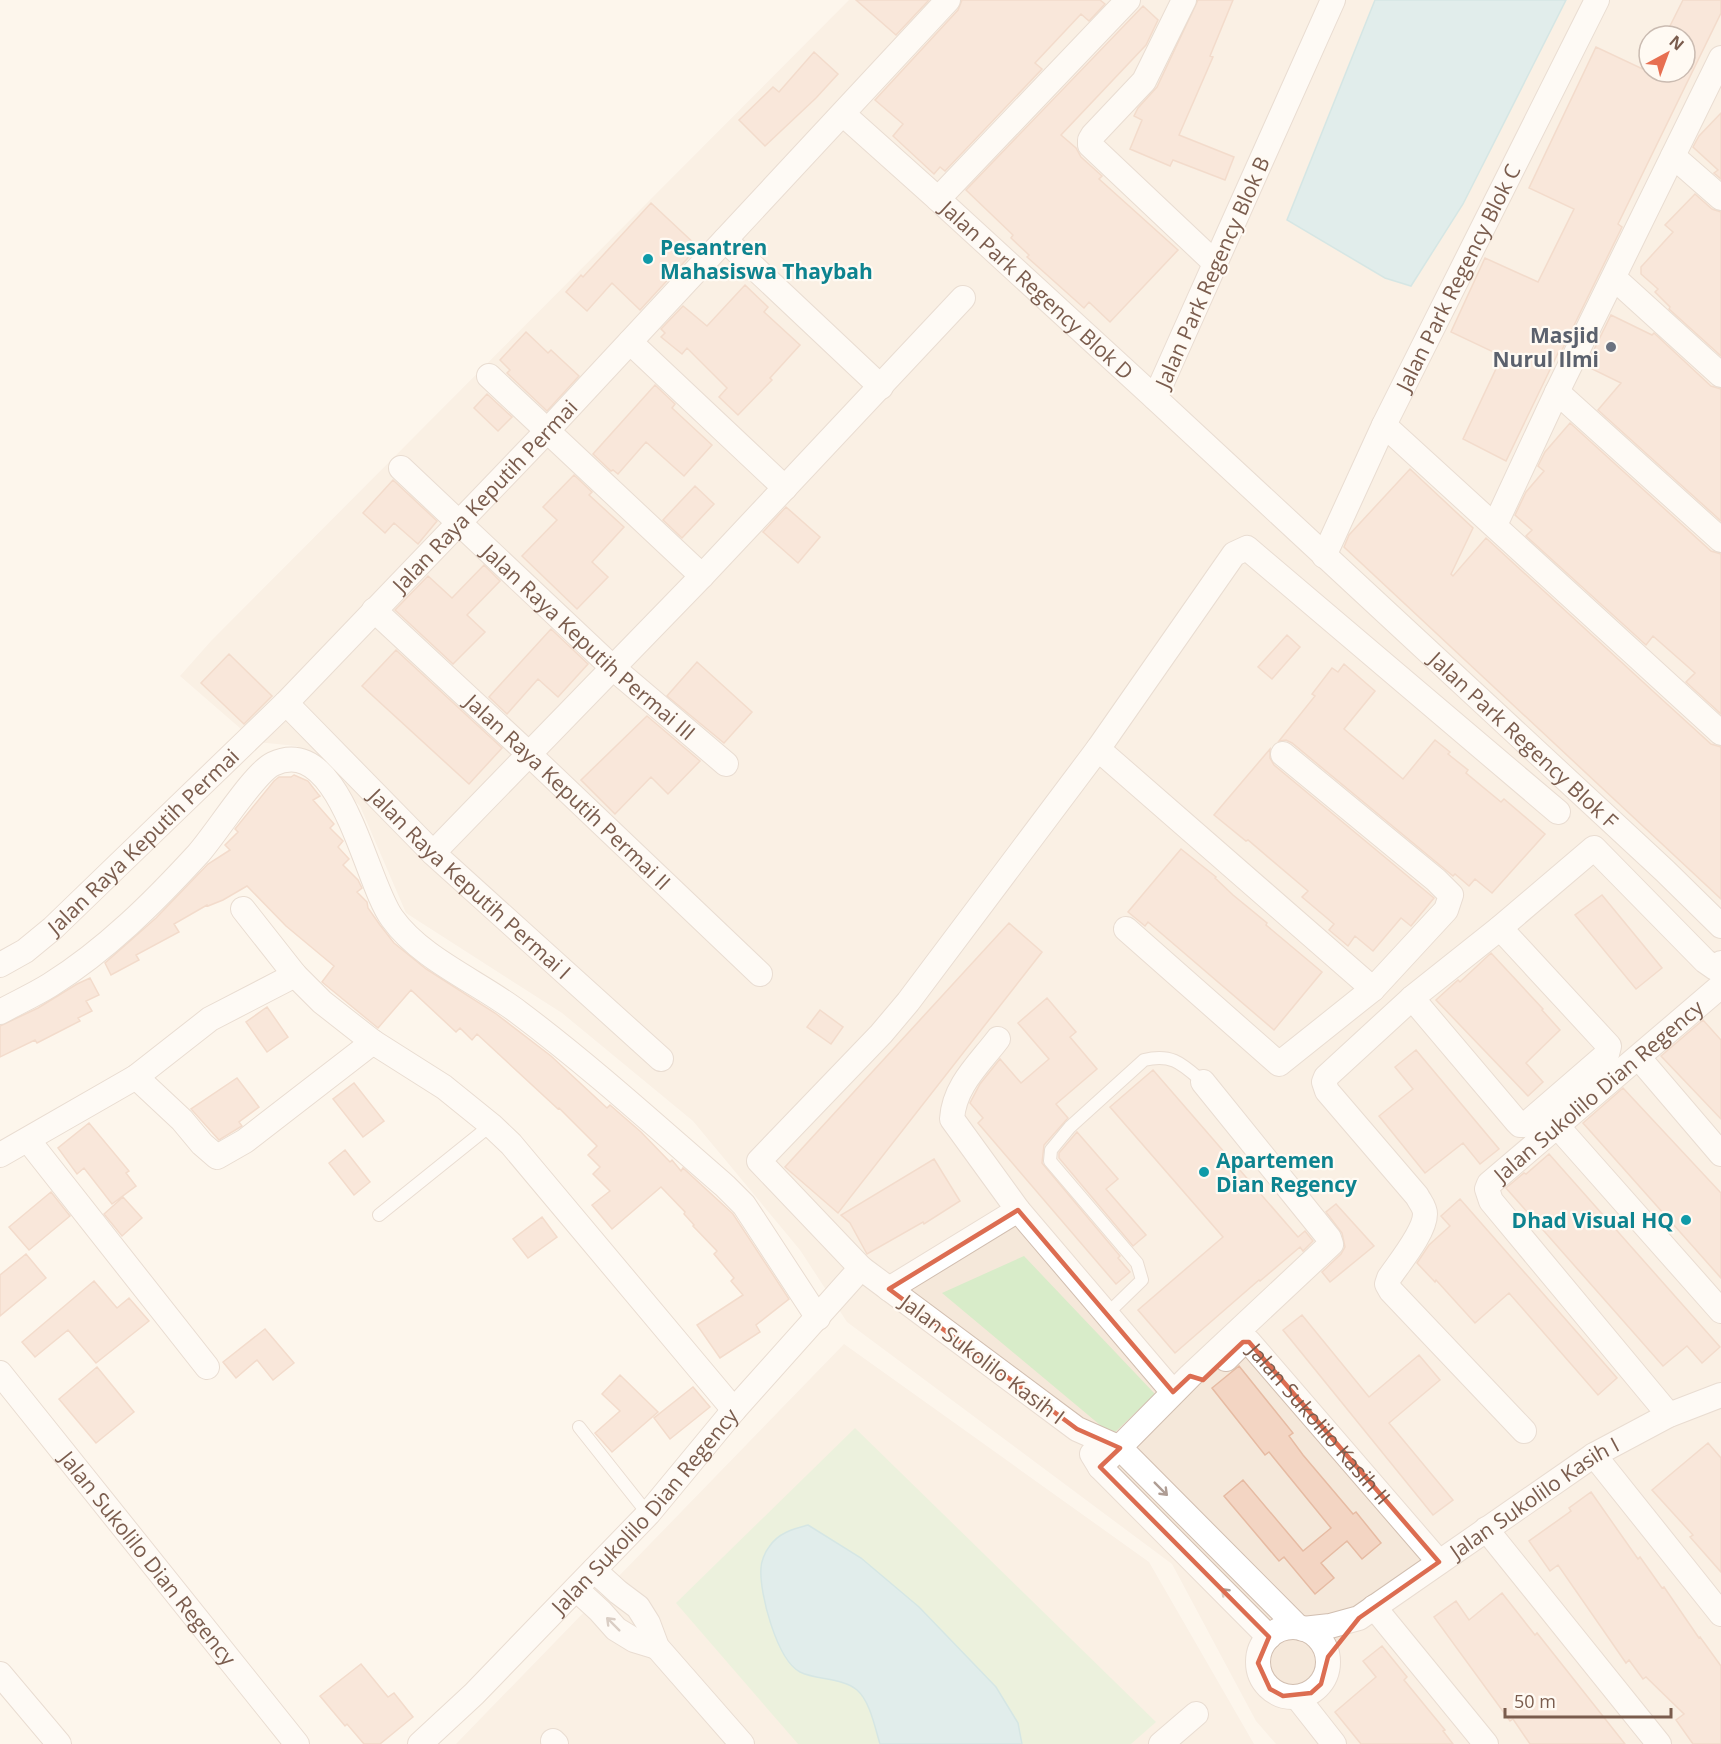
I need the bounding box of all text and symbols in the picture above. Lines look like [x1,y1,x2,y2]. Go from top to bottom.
north arrow [1637,24,1697,84]
text: N [1665,30,1689,55]
street label: Jalan Park Regency Blok B [1147,152,1276,394]
street label: Jalan Park Regency Blok C [1388,159,1526,398]
street label: Jalan Park Regency Blok D [933,193,1140,386]
place label: Pesantren Mahasiswa Thaybah [660,233,873,285]
marker: Pesantren Mahasiswa Thaybah [641,252,655,266]
place label: Masjid Nurul Ilmi [1493,321,1599,373]
marker: Masjid Nurul Ilmi [1604,340,1618,354]
street label: Jalan Raya Keputih Permai [385,393,583,599]
street label: Jalan Raya Keputih Permai III [475,536,701,746]
street label: Jalan Park Regency Blok F [1422,644,1624,835]
street label: Jalan Raya Keputih Permai II [460,690,676,894]
street label: Jalan Raya Keputih Permai [40,742,245,942]
street label: Jalan Raya Keputih Permai I [365,783,577,983]
street label: Jalan Sukolilo Dian Regency [1486,993,1709,1189]
place label: Apartemen Dian Regency [1216,1146,1357,1198]
marker: Apartemen Dian Regency [1197,1165,1211,1179]
place label: Dhad Visual HQ [1512,1206,1674,1234]
marker: Dhad Visual HQ [1679,1213,1693,1227]
street label: Jalan Sukolilo Kasih I [894,1287,1071,1430]
street label: Jalan Sukolilo Kasih II [1241,1336,1397,1510]
street label: Jalan Sukolilo Dian Regency [544,1402,744,1621]
street label: Jalan Sukolilo Kasih I [1442,1430,1624,1566]
street label: Jalan Sukolilo Dian Regency [53,1444,243,1671]
one-way arrow [1153,1482,1168,1497]
one-way arrow [1221,1588,1236,1603]
one-way arrow [605,1616,620,1631]
scale bar [1505,1681,1672,1719]
text: 50 m [1514,1689,1556,1713]

